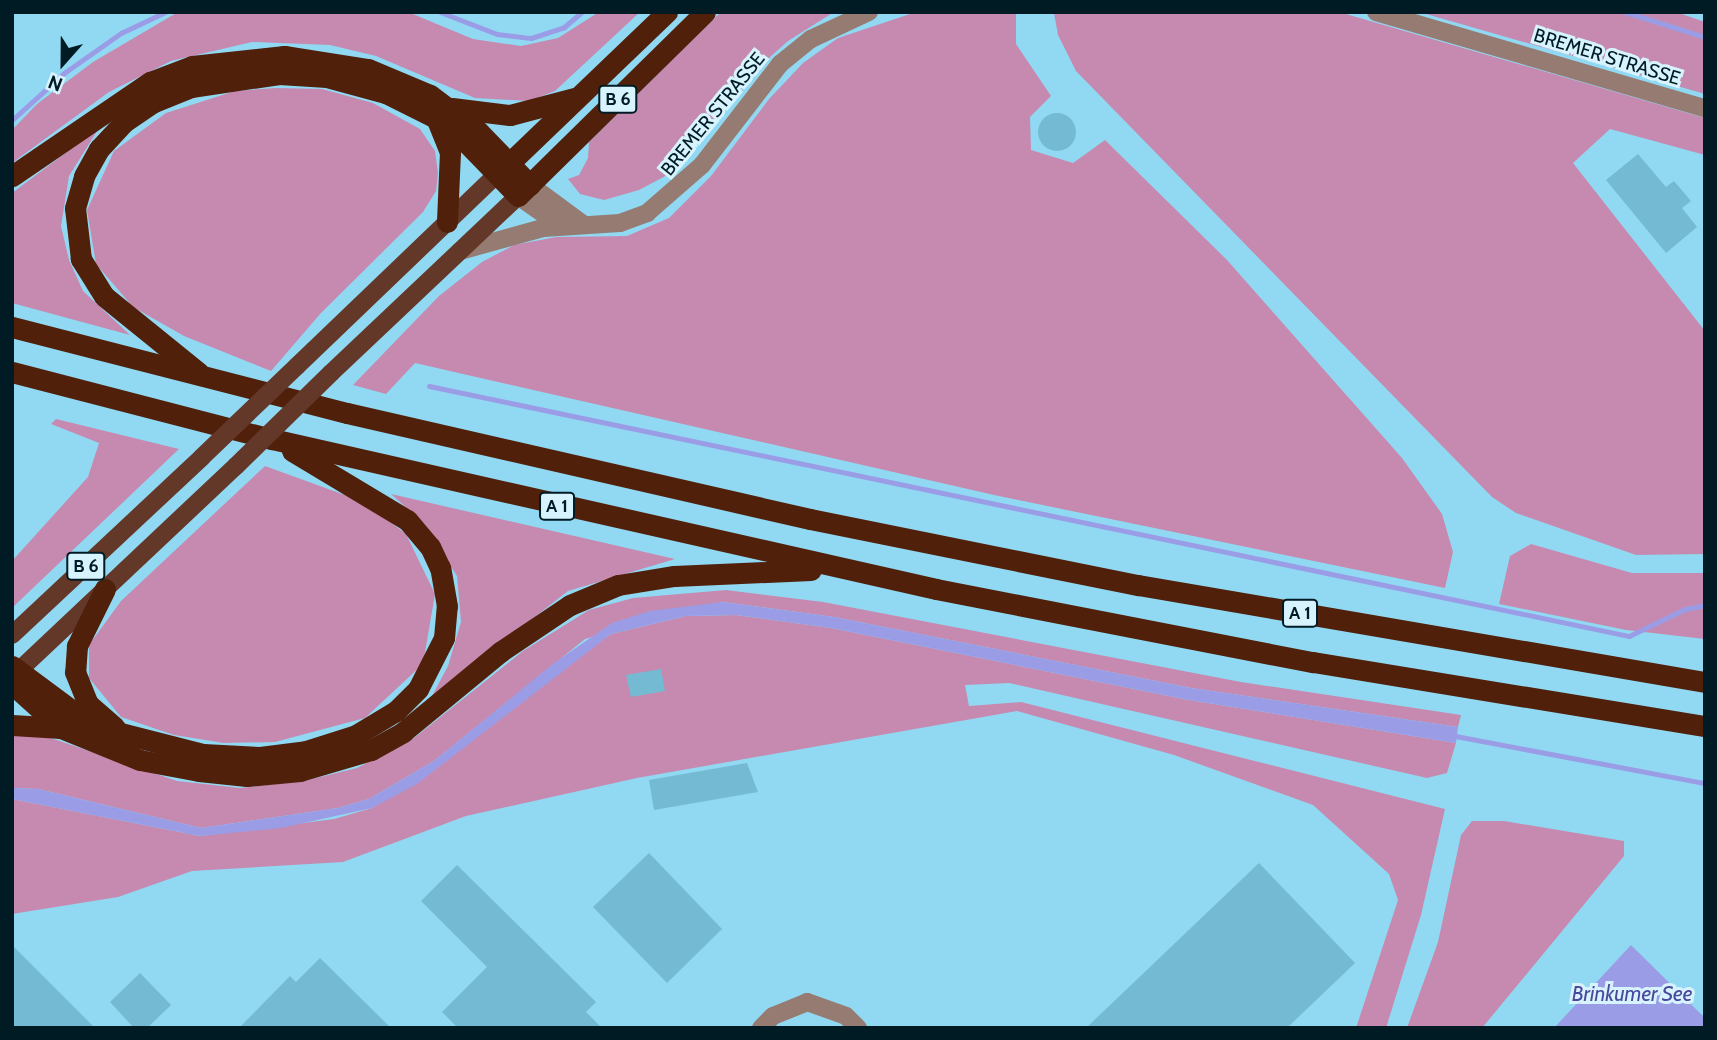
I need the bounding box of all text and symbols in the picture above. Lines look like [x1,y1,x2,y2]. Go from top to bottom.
street label: BREMER STRASSE [1531,24,1683,90]
north arrow [28,28,98,98]
street label: BREMER STRASSE [656,48,770,180]
text: N [45,70,66,96]
road number: B 6 [597,84,639,114]
road number: A 1 [538,492,576,520]
road number: B 6 [65,552,107,580]
road number: A 1 [1281,598,1319,628]
water label: Brinkumer See [1572,981,1692,1007]

